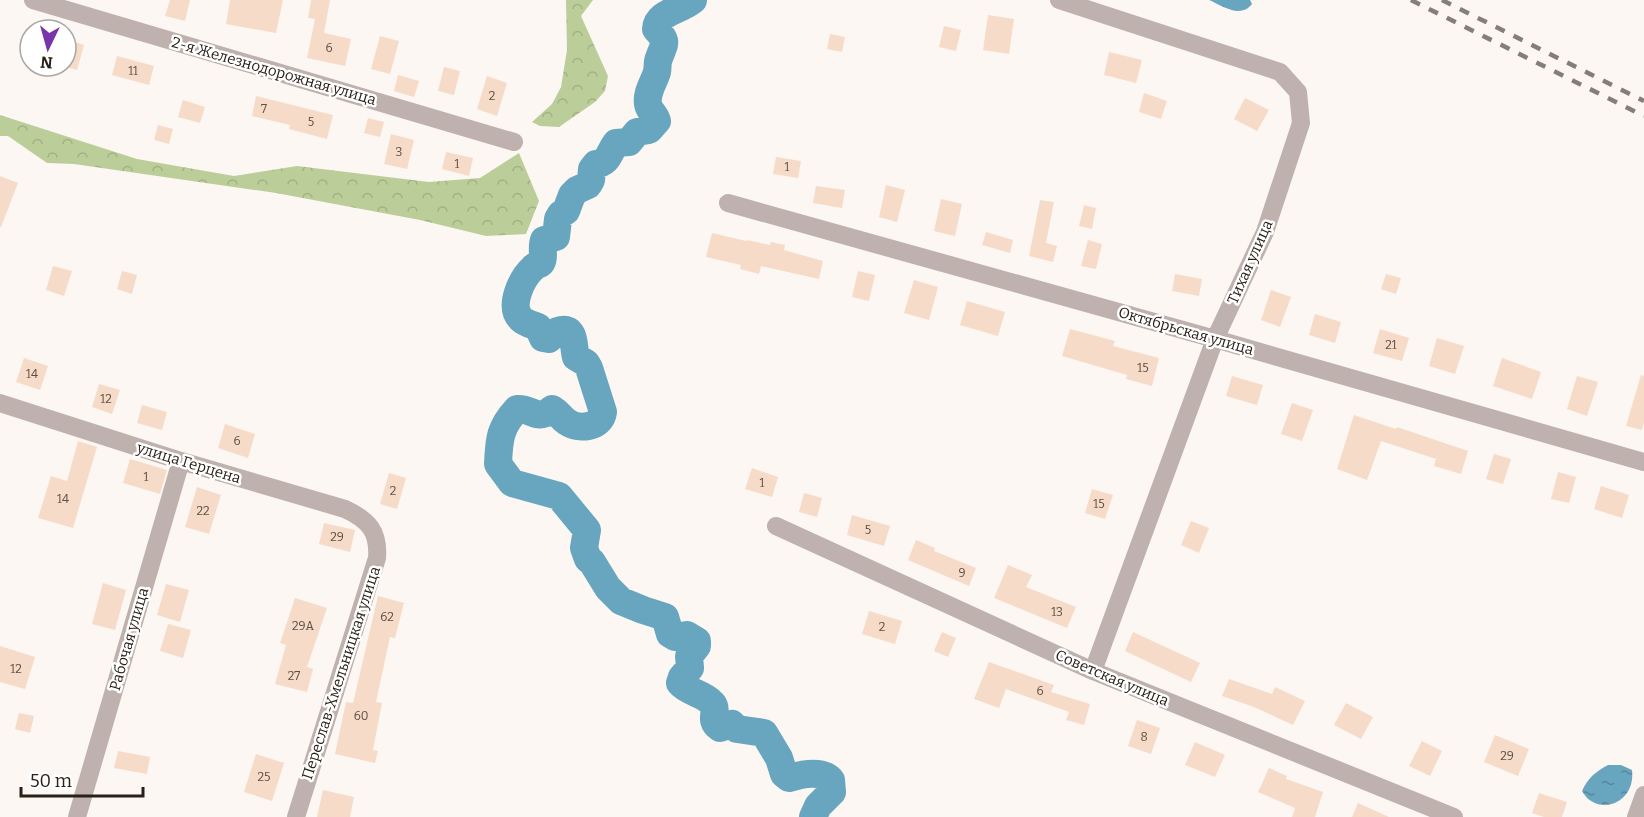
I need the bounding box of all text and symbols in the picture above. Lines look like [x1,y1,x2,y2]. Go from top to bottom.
north arrow [18,18,78,78]
street label: 2-я Железнодорожная улица [170,33,378,109]
house number: 6 [325,41,333,55]
text: N [40,52,54,72]
house number: 11 [128,64,138,78]
house number: 2 [489,89,495,103]
house number: 7 [261,102,267,116]
house number: 5 [308,115,314,129]
house number: 3 [396,145,403,159]
house number: 1 [455,157,460,171]
house number: 1 [785,160,790,174]
street label: Тихая улица [1223,217,1277,307]
street label: Октябрьская улица [1116,303,1256,359]
house number: 21 [1385,338,1397,352]
house number: 15 [1137,361,1149,375]
house number: 14 [26,367,38,381]
house number: 12 [100,392,112,406]
house number: 6 [233,434,241,448]
street label: улица Герцена [134,438,243,487]
house number: 1 [144,470,149,484]
house number: 1 [760,476,765,490]
house number: 2 [390,484,396,498]
house number: 14 [57,492,69,506]
house number: 15 [1093,497,1105,511]
house number: 22 [196,504,210,518]
house number: 5 [865,523,871,537]
house number: 29 [330,530,344,544]
street label: Переслав-Хмельницкая улица [298,564,384,782]
house number: 9 [958,566,966,580]
street label: Рабочая улица [106,585,152,693]
house number: 13 [1051,605,1063,619]
house number: 62 [380,610,394,624]
house number: 29А [292,619,315,633]
house number: 2 [879,620,885,634]
street label: Советская улица [1053,646,1171,710]
house number: 12 [10,662,22,676]
house number: 27 [288,669,300,683]
house number: 6 [1036,684,1044,698]
house number: 60 [354,709,368,723]
house number: 8 [1140,730,1148,744]
house number: 29 [1500,749,1514,763]
scale bar [21,760,142,798]
text: 50 m [30,770,72,792]
house number: 25 [258,770,270,784]

